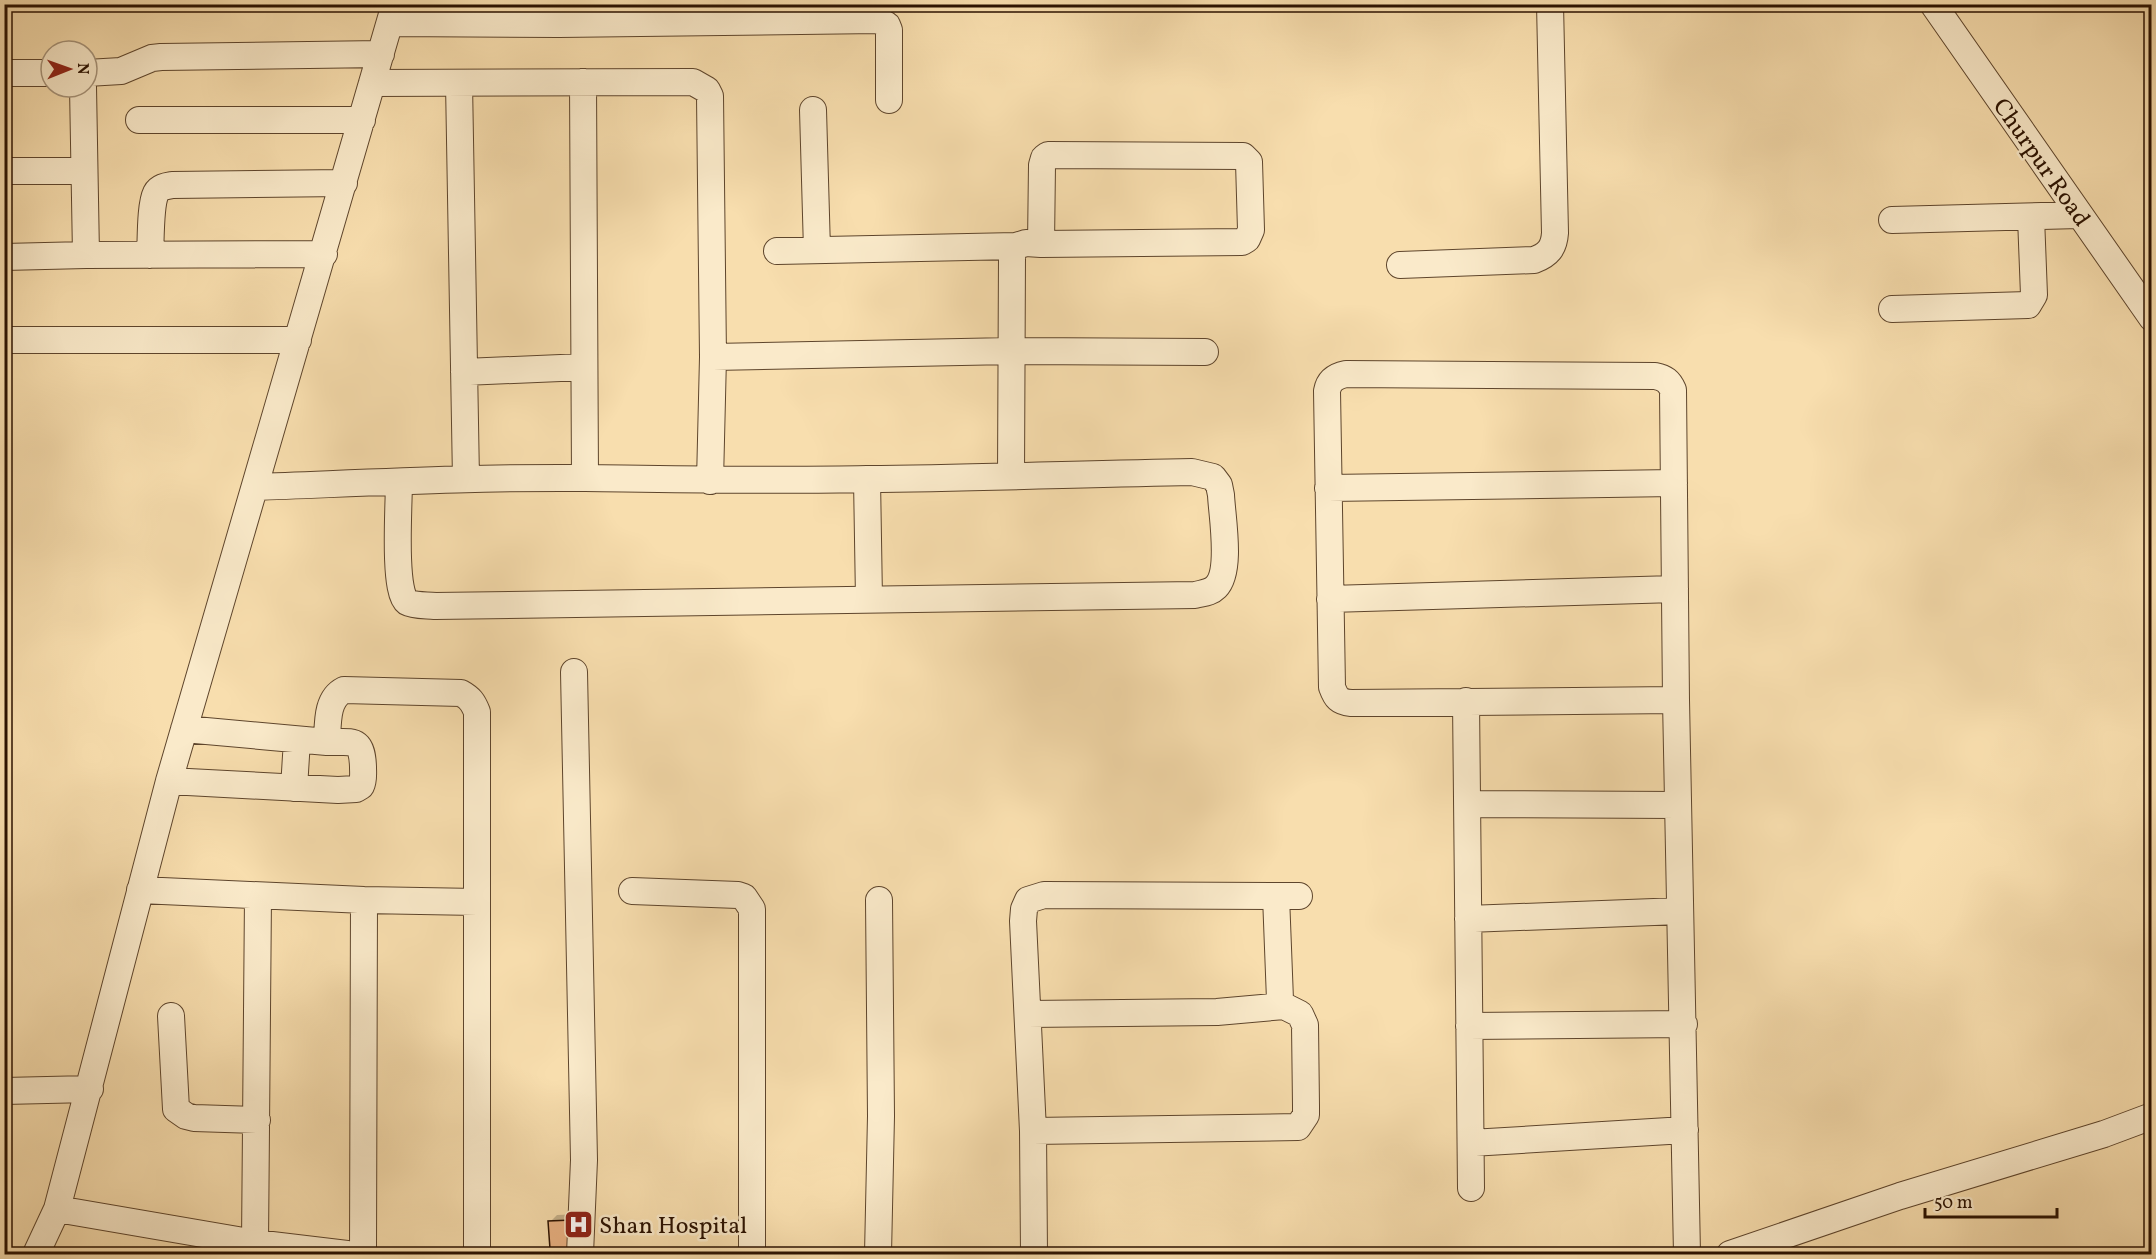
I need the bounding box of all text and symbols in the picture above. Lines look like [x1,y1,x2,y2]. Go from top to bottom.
north arrow [39,39,99,99]
text: N [71,63,93,75]
street label: Churpur Road [1983,92,2097,234]
scale bar [1925,1181,2057,1219]
text: 50 m [1934,1191,1973,1216]
hospital icon: Shan Hospital [562,1209,594,1241]
place label: Shan Hospital [599,1210,747,1244]

